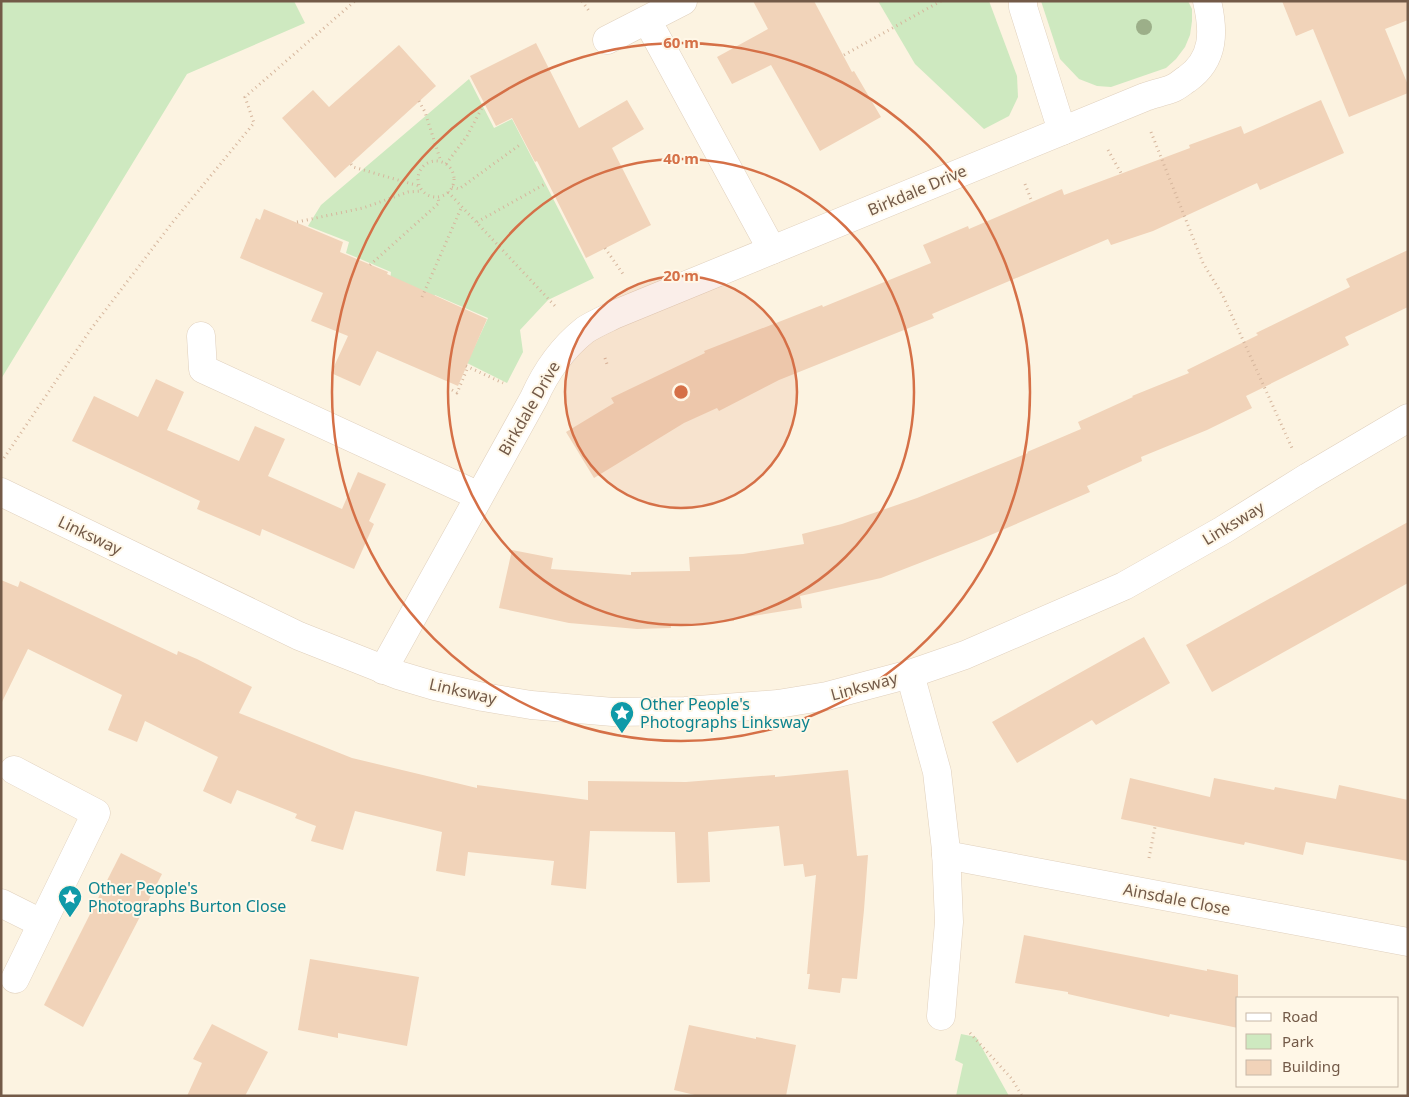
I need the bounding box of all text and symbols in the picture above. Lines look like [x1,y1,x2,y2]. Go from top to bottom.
text: 60 m [663,32,699,52]
text: 40 m [663,148,699,168]
street label: Birkdale Drive [864,159,970,221]
text: 20 m [663,265,699,285]
street label: Birkdale Drive [493,357,565,459]
centre of rings [672,383,690,401]
street label: Linksway [1198,496,1269,550]
street label: Linksway [54,510,126,560]
street label: Linksway [828,666,901,705]
street label: Linksway [427,673,500,710]
place label: Other People's Photographs Linksway [640,693,811,733]
place icon: Other People's Photographs Linksway [609,700,635,734]
place label: Other People's Photographs Burton Close [88,877,286,917]
street label: Ainsdale Close [1122,878,1232,920]
place icon: Other People's Photographs Burton Close [57,884,83,918]
legend [1236,997,1399,1087]
text: Road [1282,1006,1318,1026]
text: Park [1282,1031,1314,1051]
text: Building [1282,1056,1340,1076]

